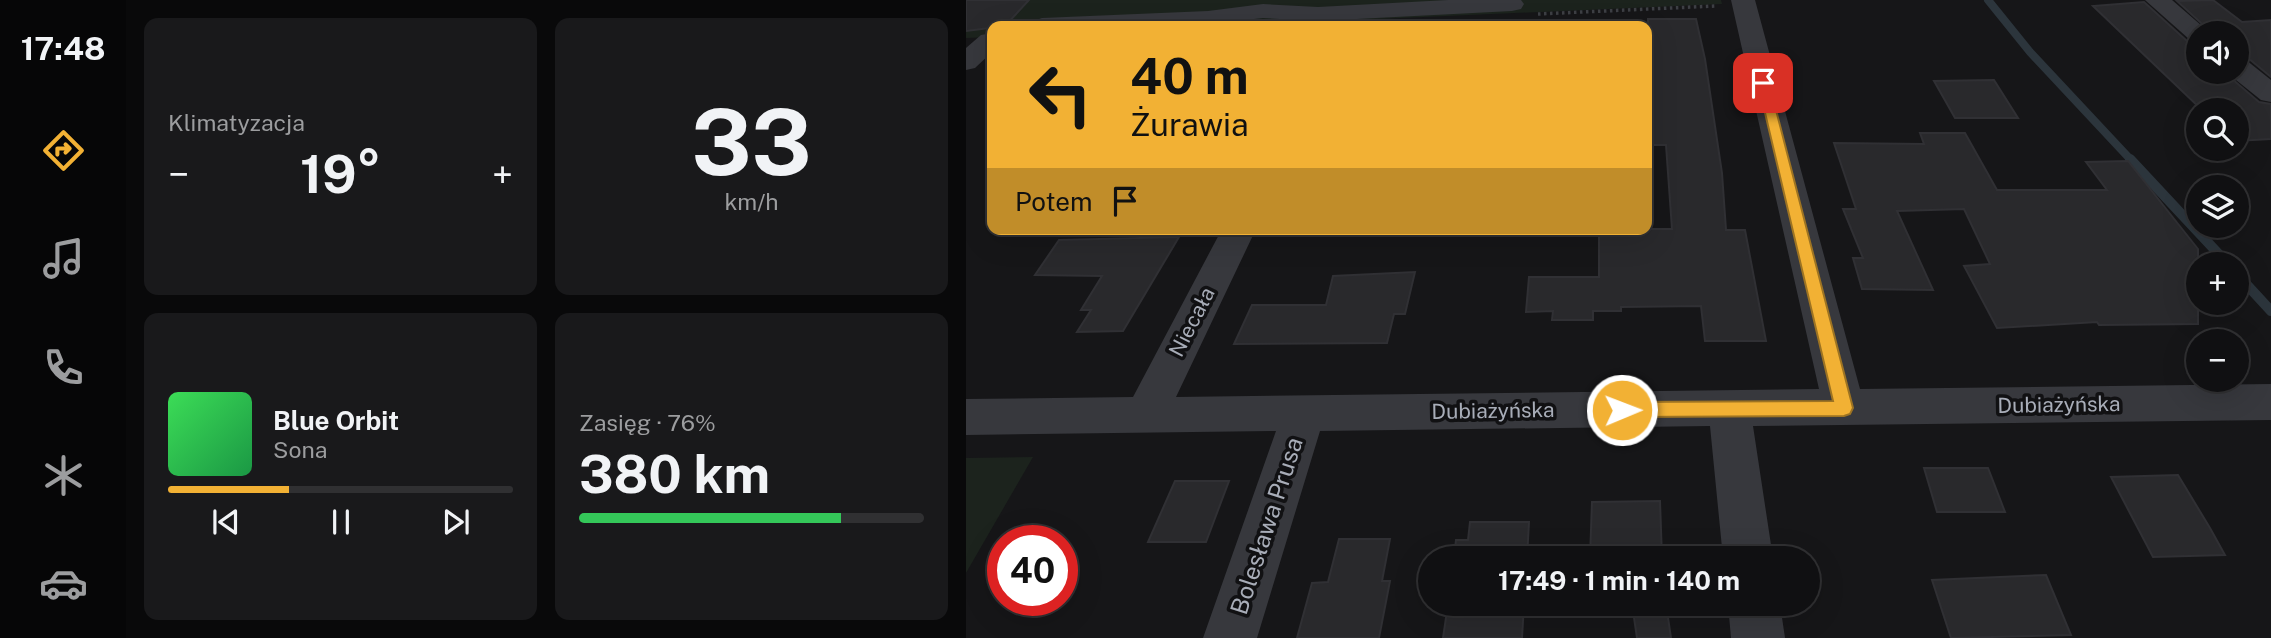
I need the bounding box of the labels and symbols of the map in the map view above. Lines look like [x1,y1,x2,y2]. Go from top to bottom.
pin [1733,53,1793,113]
street label: Niecała [1163,283,1220,361]
position arrow [1585,373,1659,447]
street label: Dubiażyńska [1997,391,2121,418]
street label: Dubiażyńska [1431,397,1555,424]
street label: Bolesława Prusa [1224,434,1308,618]
speed limit sign: 40 [987,525,1078,616]

